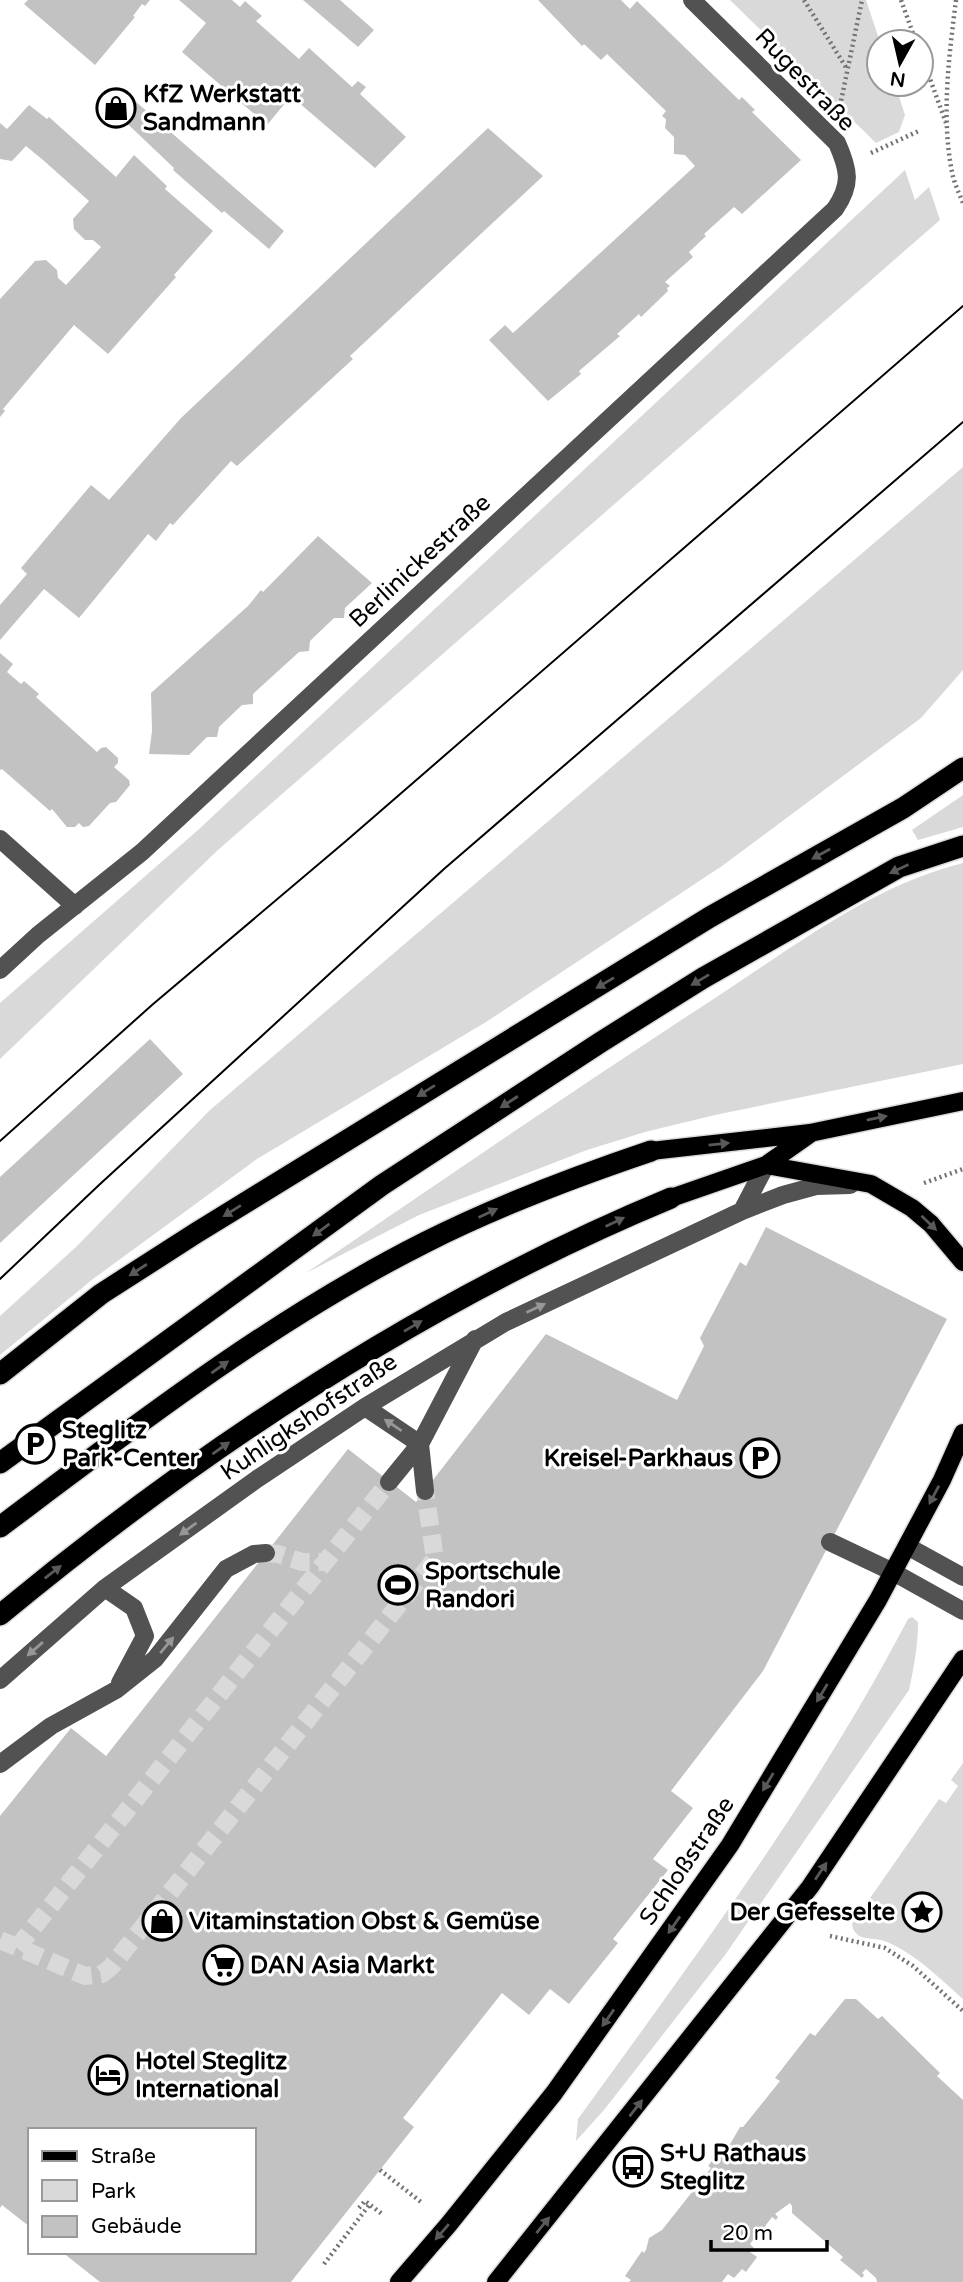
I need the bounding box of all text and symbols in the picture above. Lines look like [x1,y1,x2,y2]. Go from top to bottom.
street label: Rugestraße [749,22,861,138]
north arrow [865,28,935,98]
text: N [889,67,907,91]
place label: KfZ Werkstatt Sandmann [143,80,302,137]
shop icon: KfZ Werkstatt Sandmann [95,87,137,129]
street label: Berlinickestraße [343,488,497,634]
one-way arrow [811,848,831,860]
one-way arrow [889,863,909,874]
one-way arrow [691,973,710,986]
one-way arrow [595,977,614,989]
one-way arrow [416,1085,435,1098]
one-way arrow [499,1096,519,1109]
one-way arrow [866,1113,888,1124]
one-way arrow [708,1138,730,1149]
one-way arrow [222,1204,242,1217]
one-way arrow [478,1208,498,1219]
one-way arrow [920,1215,937,1231]
one-way arrow [605,1216,625,1228]
one-way arrow [311,1223,330,1237]
one-way arrow [129,1263,148,1276]
one-way arrow [526,1302,546,1314]
one-way arrow [403,1320,422,1333]
street label: Kuhligkshofstraße [215,1347,403,1487]
one-way arrow [211,1360,229,1374]
place label: Steglitz Park-Center [62,1416,200,1473]
one-way arrow [383,1419,402,1432]
parking icon: Steglitz Park-Center [14,1423,56,1465]
parking icon: Kreisel-Parkhaus [739,1437,781,1479]
one-way arrow [212,1441,230,1455]
place label: Kreisel-Parkhaus [544,1444,733,1473]
one-way arrow [928,1485,940,1505]
one-way arrow [179,1522,197,1536]
place label: Sportschule Randori [425,1557,561,1614]
one-way arrow [43,1564,61,1579]
sports icon: Sportschule Randori [377,1564,419,1606]
one-way arrow [159,1636,175,1654]
one-way arrow [26,1641,44,1657]
one-way arrow [816,1683,829,1702]
one-way arrow [762,1772,775,1791]
street label: Schloßstraße [633,1791,741,1931]
one-way arrow [814,1861,827,1881]
place icon: Der Gefesselte [901,1891,943,1933]
place label: Der Gefesselte [729,1898,895,1927]
shop icon: Vitaminstation Obst & Gemüse [141,1900,183,1942]
place label: Vitaminstation Obst & Gemüse [189,1907,540,1936]
one-way arrow [667,1916,681,1934]
supermarket icon: DAN Asia Markt [202,1944,244,1986]
place label: DAN Asia Markt [250,1951,435,1980]
one-way arrow [601,2009,615,2027]
place label: Hotel Steglitz International [135,2047,287,2104]
hotel icon: Hotel Steglitz International [87,2054,129,2096]
one-way arrow [628,2100,643,2118]
legend [28,2128,256,2254]
place label: S+U Rathaus Steglitz [660,2139,806,2196]
text: Straße [91,2144,156,2169]
bus stop icon: S+U Rathaus Steglitz [612,2146,654,2188]
text: Park [91,2179,136,2204]
scale bar [711,2208,827,2252]
text: Gebäude [91,2214,182,2239]
one-way arrow [535,2216,550,2234]
text: 20 m [722,2221,773,2246]
one-way arrow [435,2224,450,2241]

